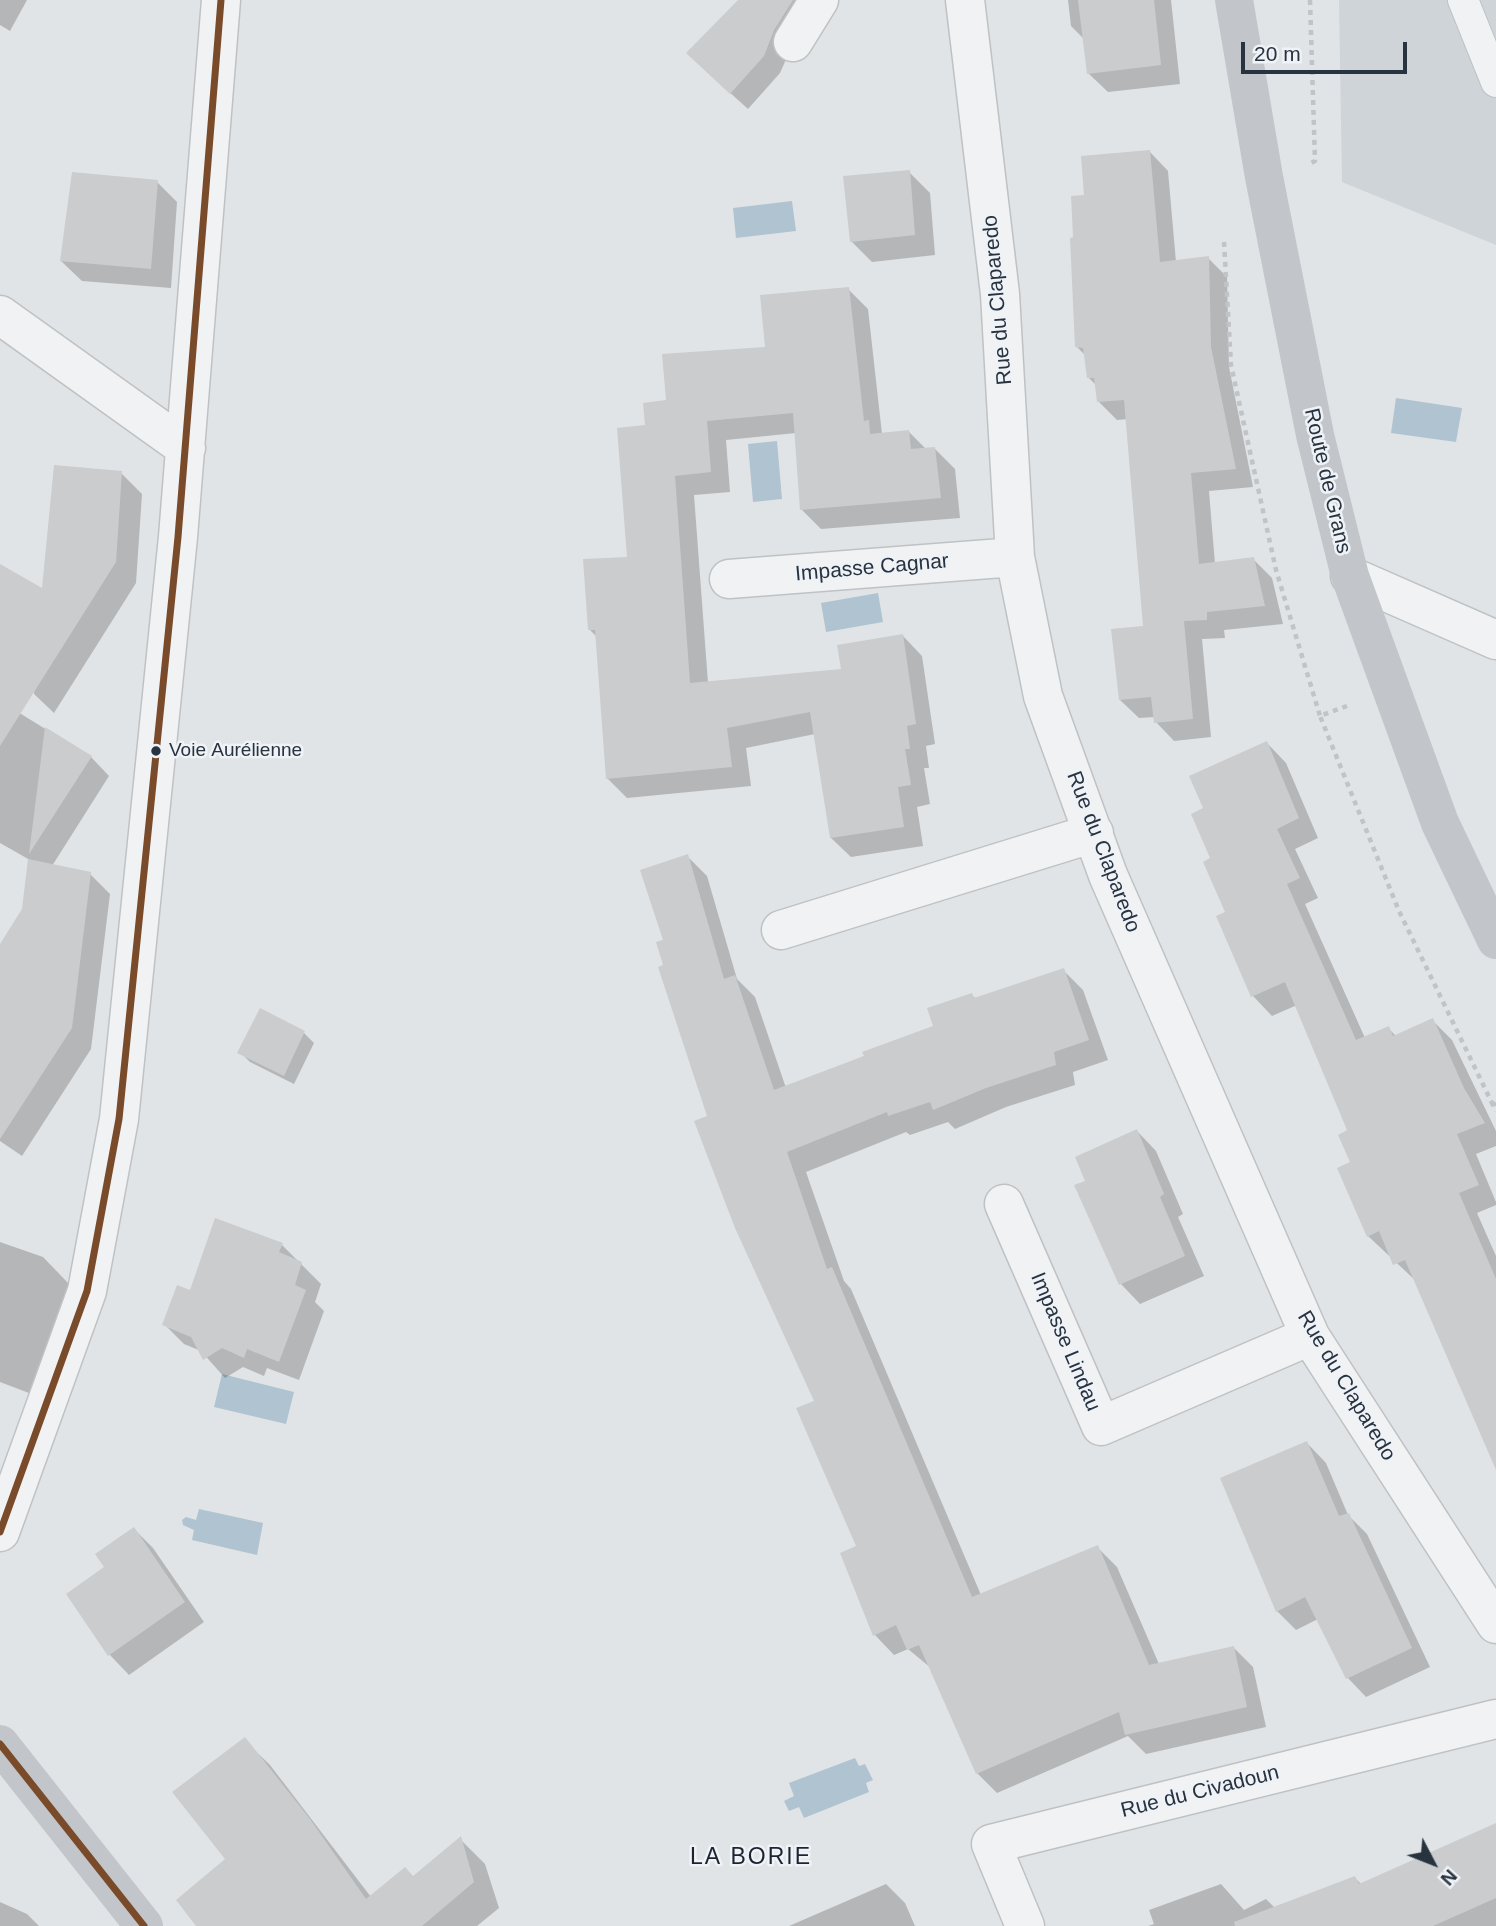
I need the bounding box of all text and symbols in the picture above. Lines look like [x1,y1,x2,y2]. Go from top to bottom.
scale bar [1244,28,1410,72]
text: 20 m [1254,42,1301,65]
street label: Rue du Claparedo [978,214,1018,386]
street label: Route de Grans [1298,406,1356,556]
street label: Impasse Cagnar [794,549,950,587]
place label: Voie Aurélienne [169,740,302,762]
marker: Voie Aurélienne [149,744,163,758]
street label: Rue du Claparedo [1061,768,1145,936]
street label: Impasse Lindau [1024,1269,1106,1415]
street label: Rue du Claparedo [1291,1306,1401,1466]
street label: Rue du Civadoun [1118,1760,1282,1824]
north arrow [1398,1828,1468,1898]
district label: LA BORIE [691,1844,811,1872]
text: N [1437,1865,1461,1890]

